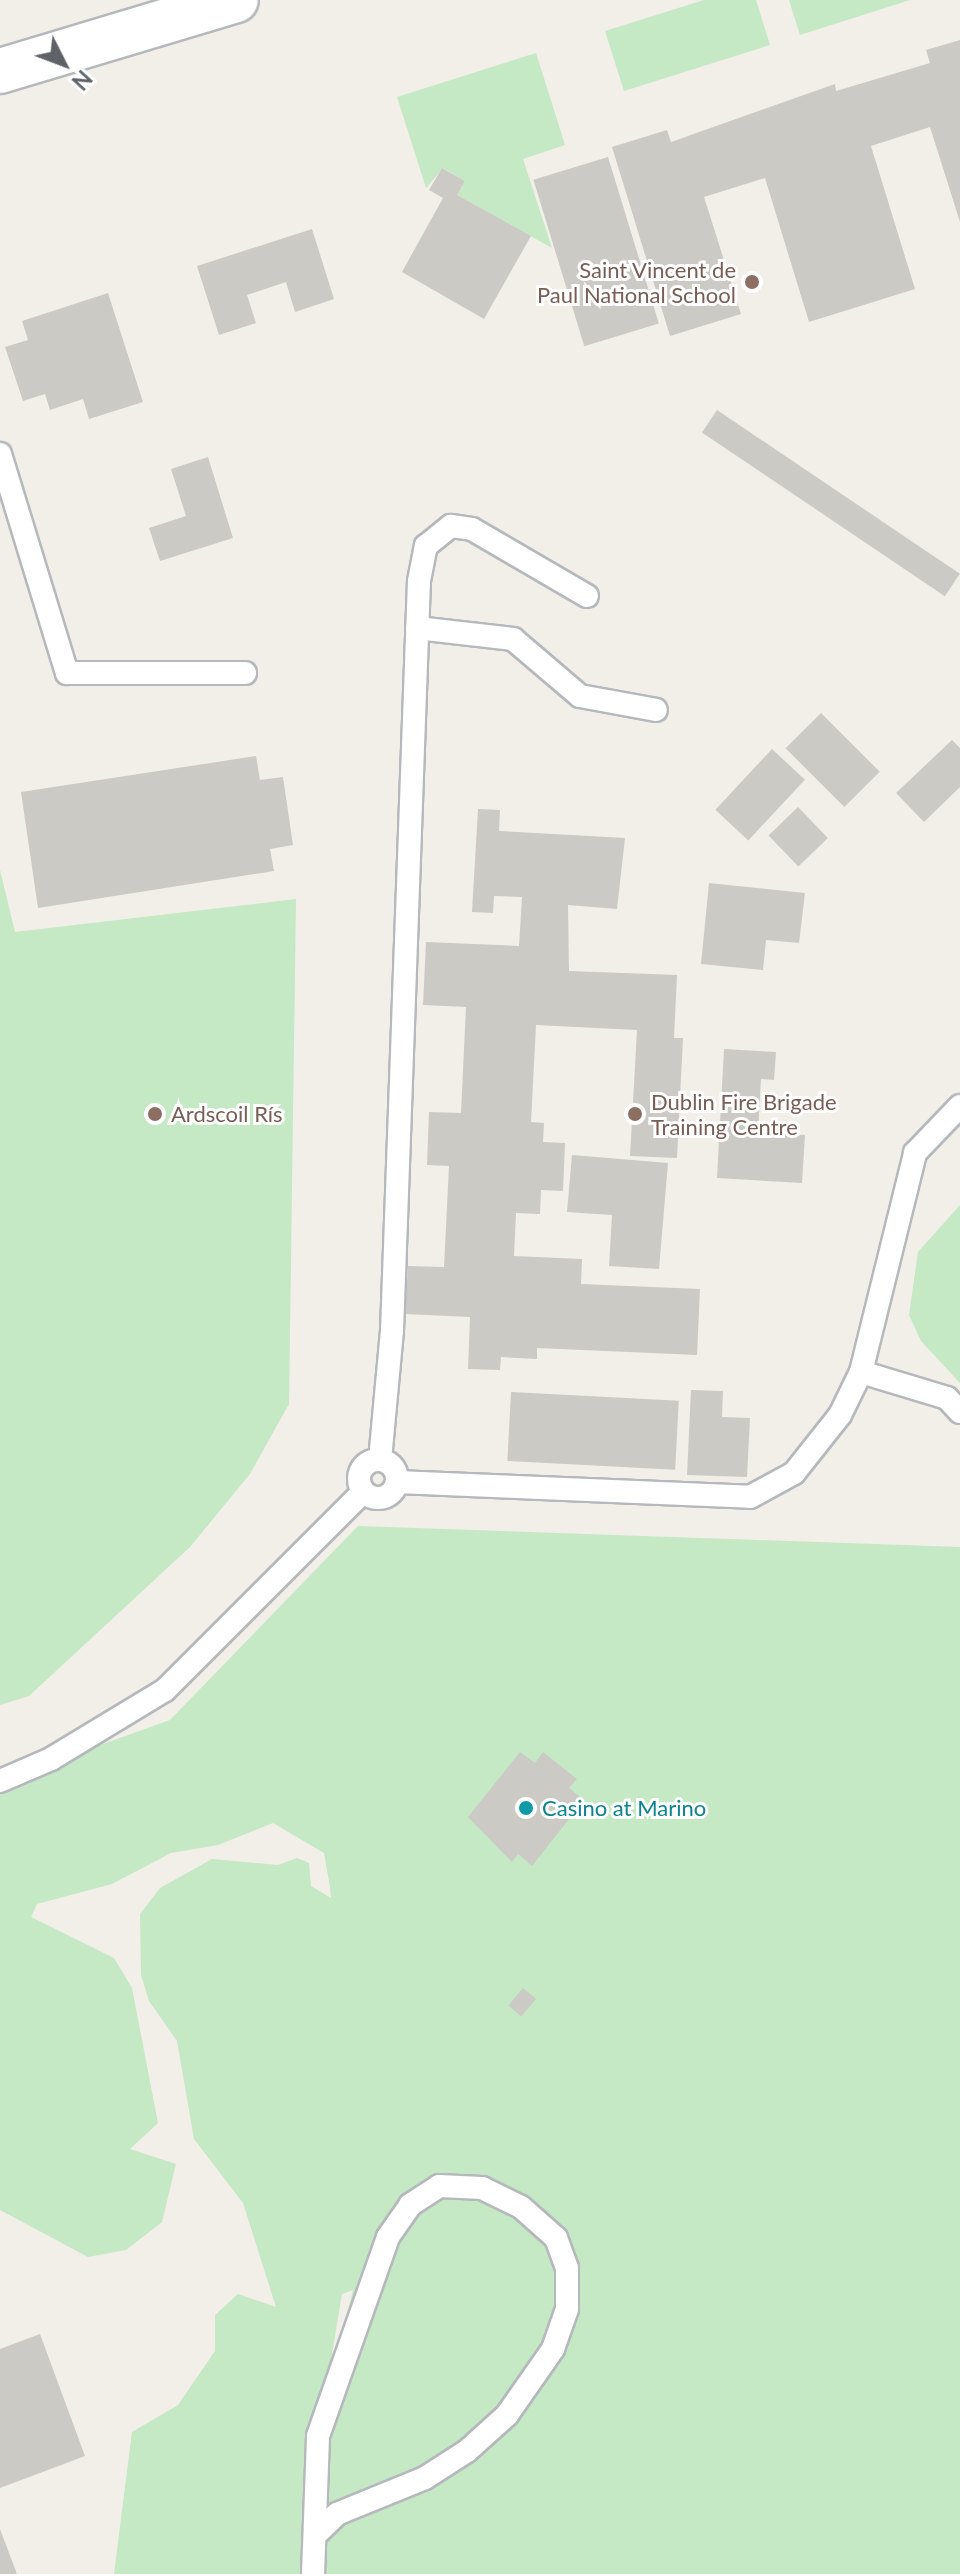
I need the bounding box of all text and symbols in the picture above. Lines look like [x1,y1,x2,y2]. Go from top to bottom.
north arrow [24,24,104,104]
text: N [67,65,98,96]
place label: Saint Vincent de Paul National School [537,256,736,308]
marker: Saint Vincent de Paul National School [743,273,761,291]
place label: Dublin Fire Brigade Training Centre [651,1088,837,1140]
place label: Ardscoil Rís [171,1101,283,1127]
marker: Ardscoil Rís [146,1105,164,1123]
marker: Dublin Fire Brigade Training Centre [626,1105,644,1123]
place label: Casino at Marino [542,1795,706,1821]
marker: Casino at Marino [517,1799,535,1817]

